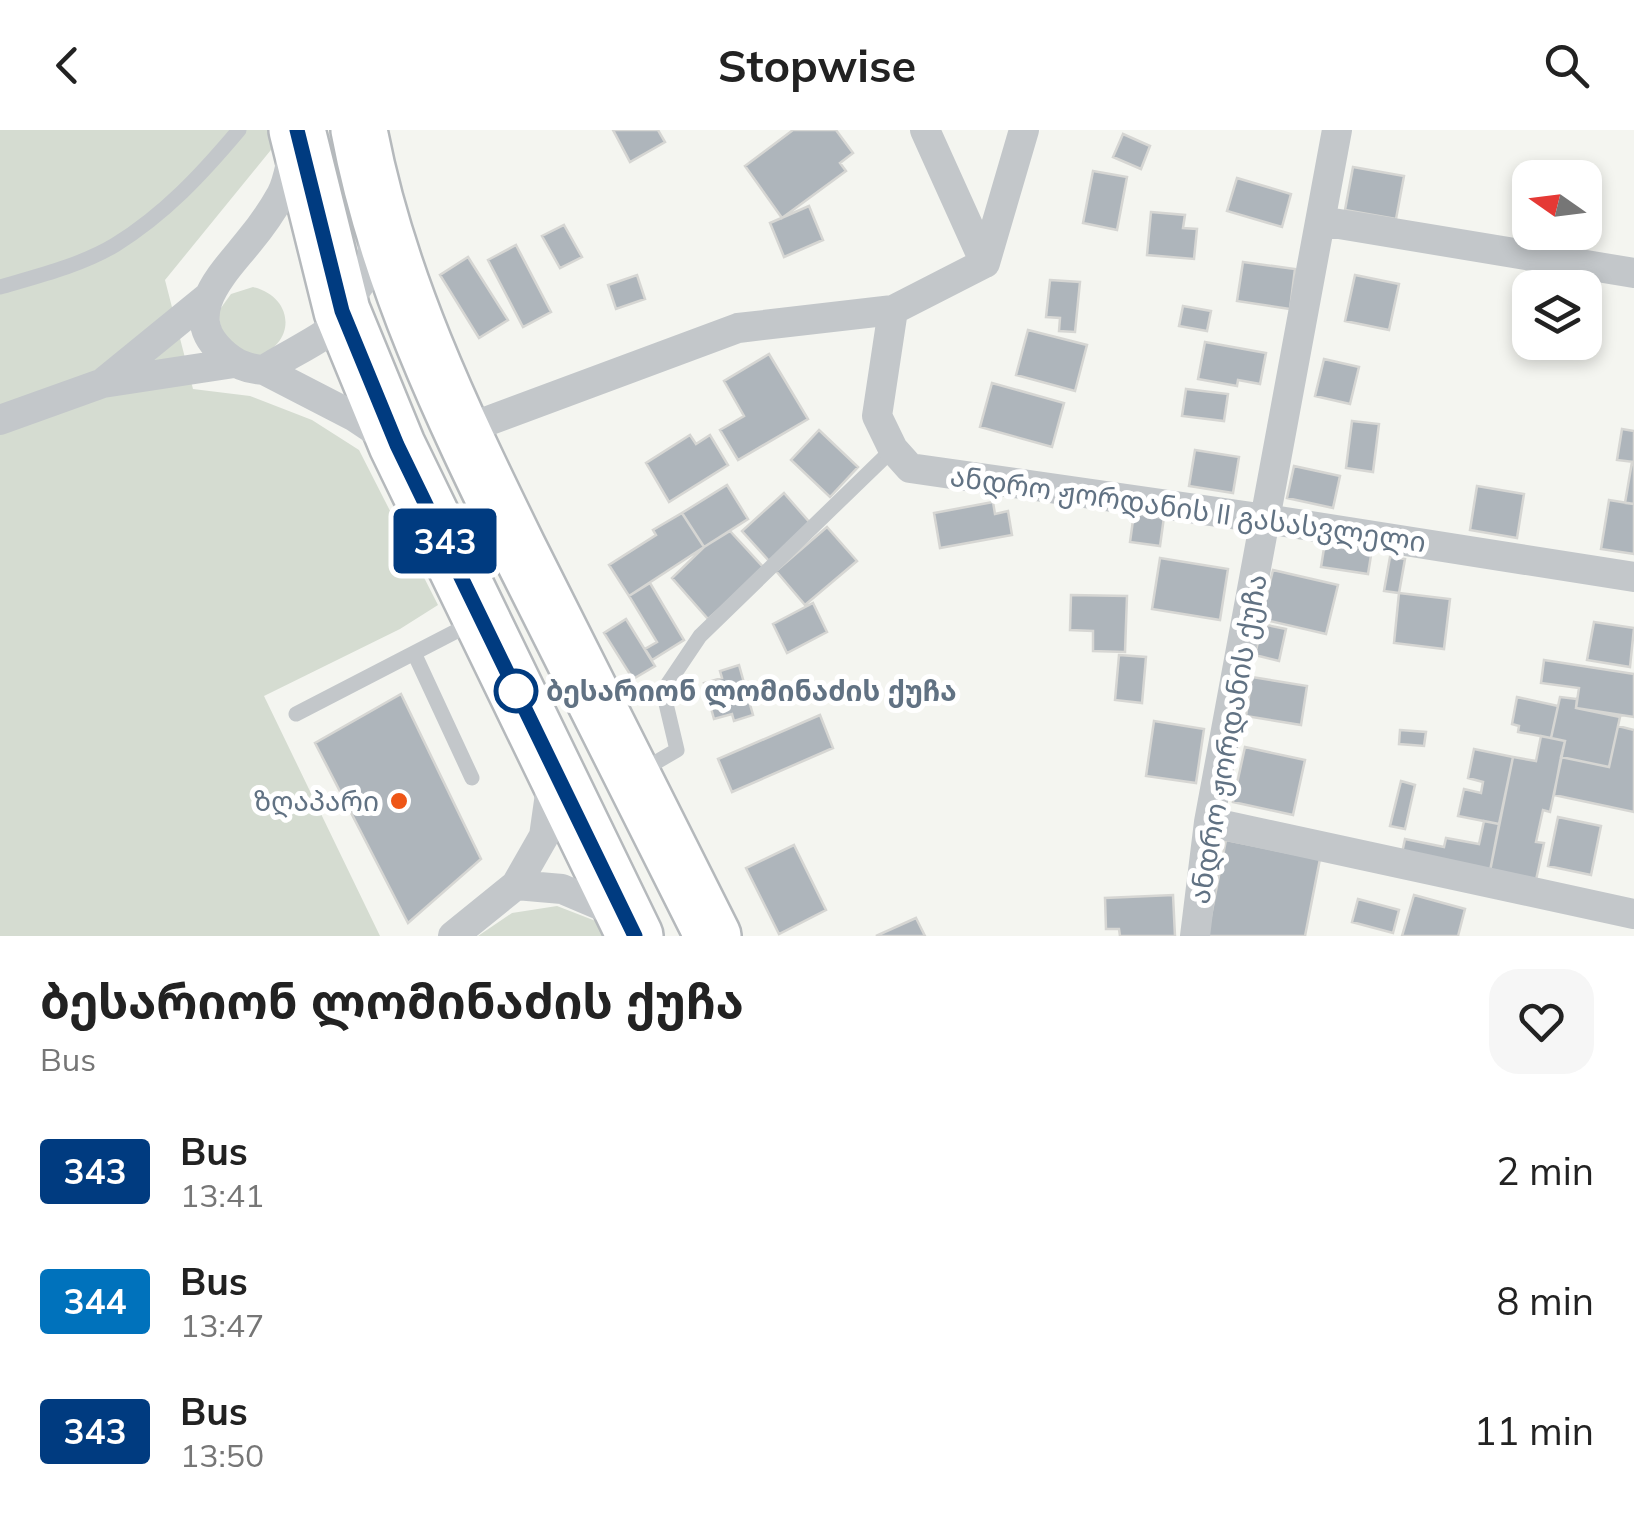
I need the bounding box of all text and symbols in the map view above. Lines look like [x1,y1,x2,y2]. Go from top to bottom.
text: Stopwise [718,37,916,93]
icon: back [40,38,95,93]
icon: search [1539,38,1594,93]
north arrow [1512,160,1602,250]
map controls [1512,160,1602,360]
button: layers [1512,270,1602,360]
street label: ანდრო ჟორდანის II გასასვლელი [948,458,1428,559]
line badge: 343 [388,508,502,574]
text: 343 [413,519,477,563]
street label: ანდრო ჟორდანის ქუჩა [1181,571,1274,907]
marker: ბესარიონ ლომინაძის ქუჩა [495,670,537,712]
place label: ბესარიონ ლომინაძის ქუჩა [546,673,957,709]
place label: ზღაპარი [254,783,379,818]
marker: ზღაპარი [388,790,410,812]
button: heart [1489,969,1594,1074]
text: ბესარიონ ლომინაძის ქუჩა [40,971,744,1031]
text: Bus [40,1039,96,1079]
text: Bus [180,1127,248,1175]
text: 2 min [1497,1147,1594,1195]
text: 343 [63,1149,127,1193]
text: 13:41 [180,1175,264,1215]
text: Bus [180,1257,248,1305]
text: 8 min [1497,1277,1594,1325]
text: 344 [63,1279,127,1323]
text: 13:47 [180,1305,264,1345]
text: Bus [180,1387,248,1435]
text: 11 min [1474,1407,1594,1455]
text: 343 [63,1409,127,1453]
text: 13:50 [180,1435,264,1475]

